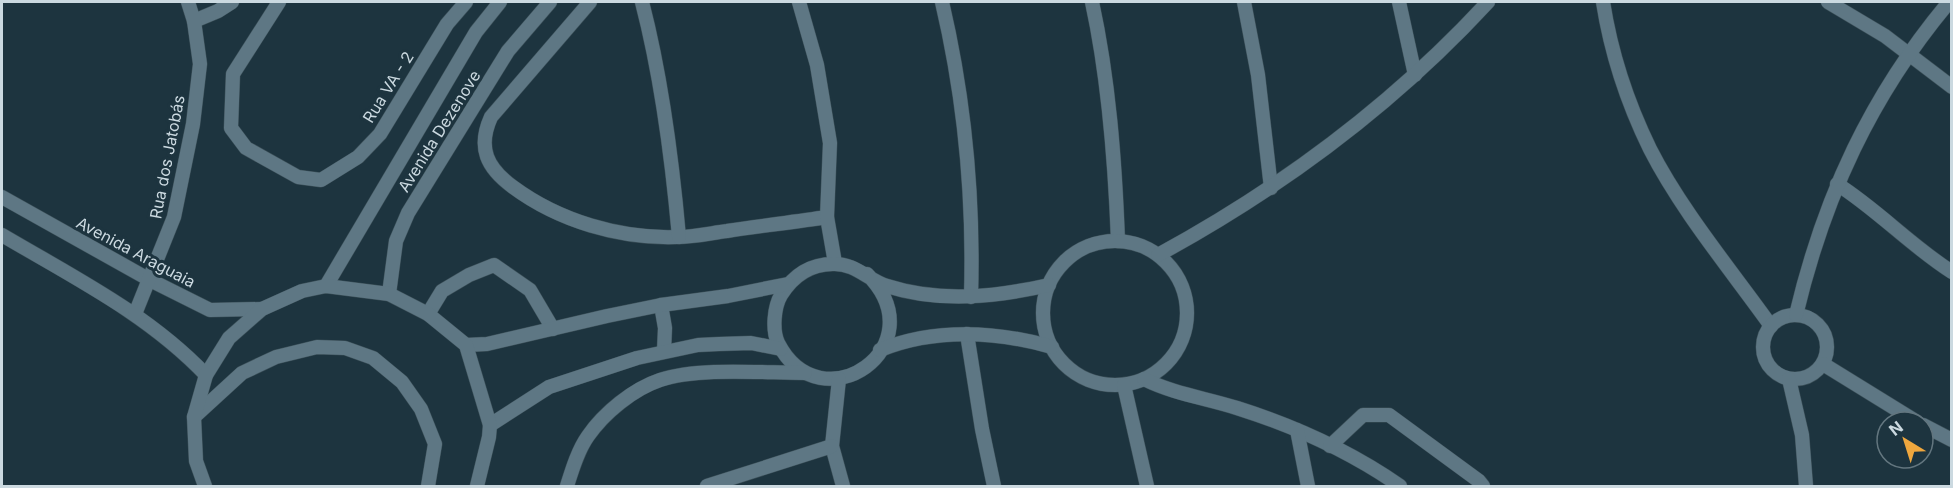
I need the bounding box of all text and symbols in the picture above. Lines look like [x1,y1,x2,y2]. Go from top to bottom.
street label: Rua VA - 2 [358,48,418,126]
street label: Avenida Dezenove [393,66,485,196]
street label: Rua dos Jatobás [145,93,189,221]
street label: Avenida Araguaia [73,212,199,292]
north arrow [1875,410,1935,470]
text: N [1885,417,1907,440]

